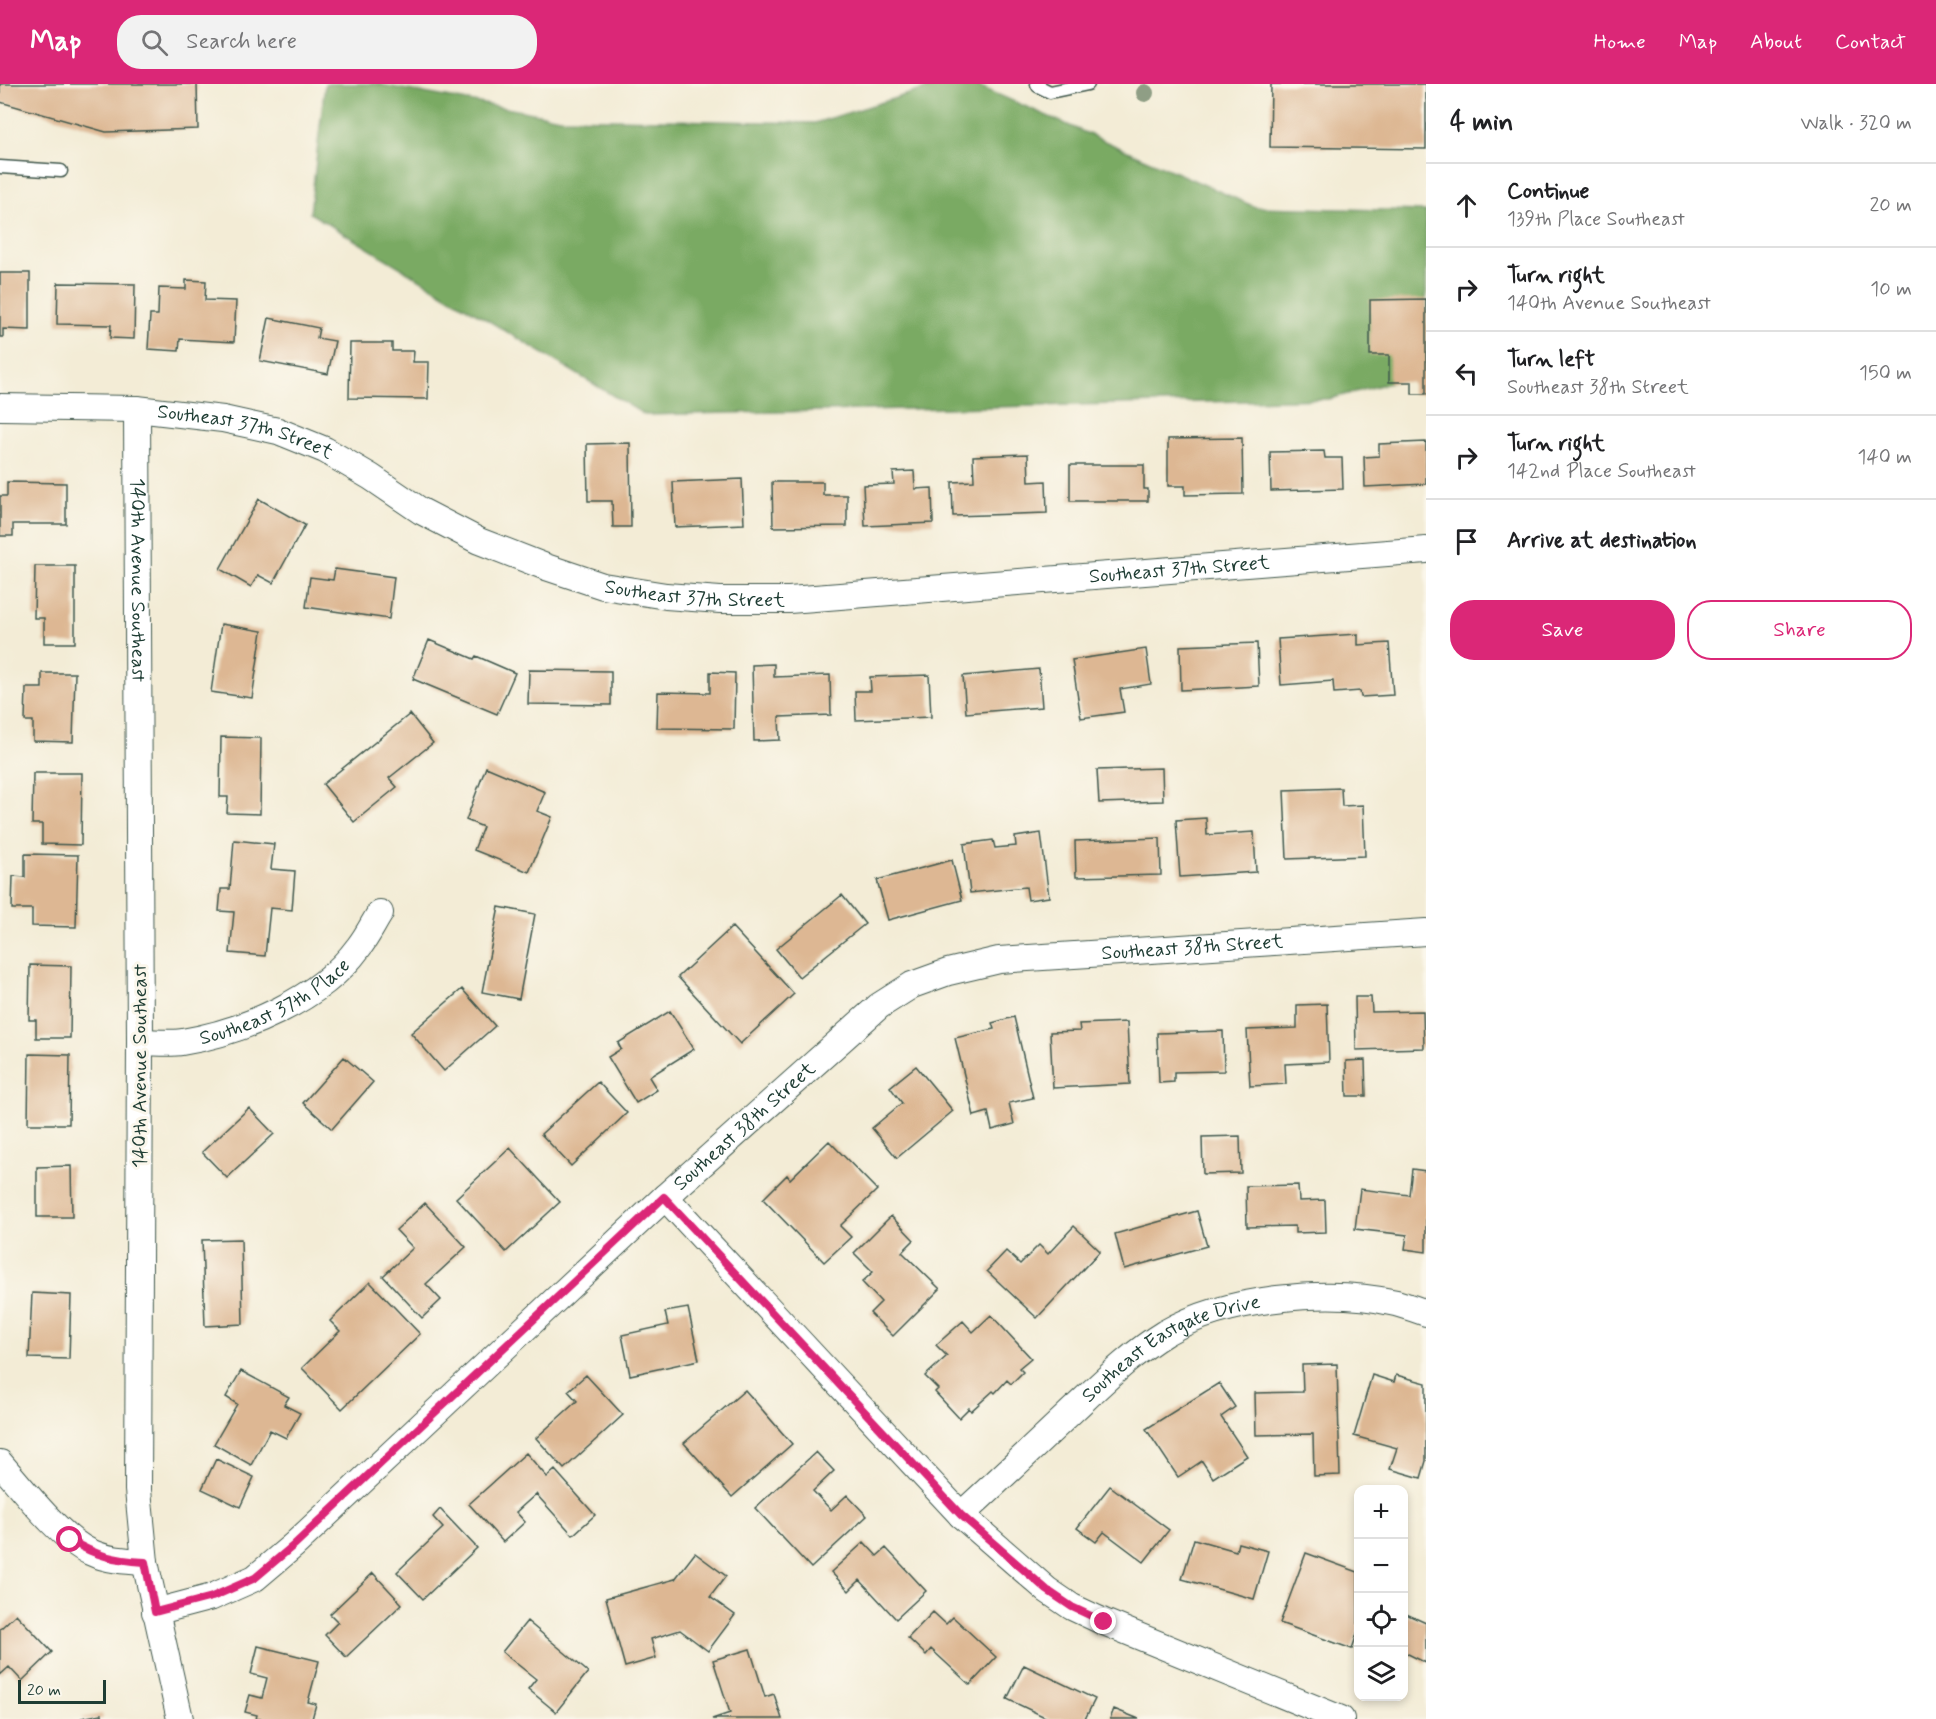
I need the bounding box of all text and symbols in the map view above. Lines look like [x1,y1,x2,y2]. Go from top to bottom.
search box [117,15,537,69]
text: Map [30,24,81,61]
icon: search [138,26,171,59]
text: Search here [186,28,297,56]
text: Home [1594,28,1646,56]
text: Map [1679,28,1717,56]
text: About [1750,28,1802,56]
text: Contact [1835,28,1906,56]
text: 4 min [1450,106,1513,140]
text: Walk · 320 m [1800,110,1912,137]
text: Continue [1507,178,1589,206]
icon: ahead [1450,189,1483,222]
text: 20 m [1869,192,1912,219]
text: 139th Place Southeast [1507,206,1685,233]
text: Turn right [1507,262,1605,290]
icon: right [1450,273,1483,306]
text: 10 m [1870,276,1912,303]
text: 140th Avenue Southeast [1507,290,1711,317]
text: Turn left [1507,346,1595,374]
icon: left [1450,357,1483,390]
text: 150 m [1859,360,1912,387]
text: Southeast 38th Street [1507,374,1689,401]
street label: Southeast 37th Street [156,398,339,466]
text: Turn right [1507,430,1605,458]
icon: right [1450,441,1483,474]
text: 140 m [1858,444,1912,471]
text: 142nd Place Southeast [1507,458,1696,485]
street label: 140th Avenue Southeast [124,478,152,682]
icon: arrive [1450,525,1483,558]
text: Arrive at destination [1507,527,1697,555]
street label: Southeast 37th Street [1088,549,1271,590]
street label: Southeast 37th Street [603,573,785,614]
button: Save [1450,600,1675,660]
button: Share [1687,600,1912,660]
street label: Southeast 38th Street [1101,928,1284,967]
street label: Southeast 37th Place [197,953,356,1052]
street label: 140th Avenue Southeast [127,964,154,1168]
street label: Southeast 38th Street [667,1055,821,1197]
street label: Southeast Eastgate Drive [1076,1288,1262,1409]
map controls [1354,1485,1408,1701]
button: + [1354,1485,1408,1539]
route start [56,1526,82,1552]
button: − [1354,1539,1408,1593]
button: locate [1354,1593,1408,1647]
route end [1090,1608,1116,1634]
button: layers [1354,1647,1408,1701]
scale bar [18,1677,106,1704]
text: 20 m [27,1680,61,1701]

